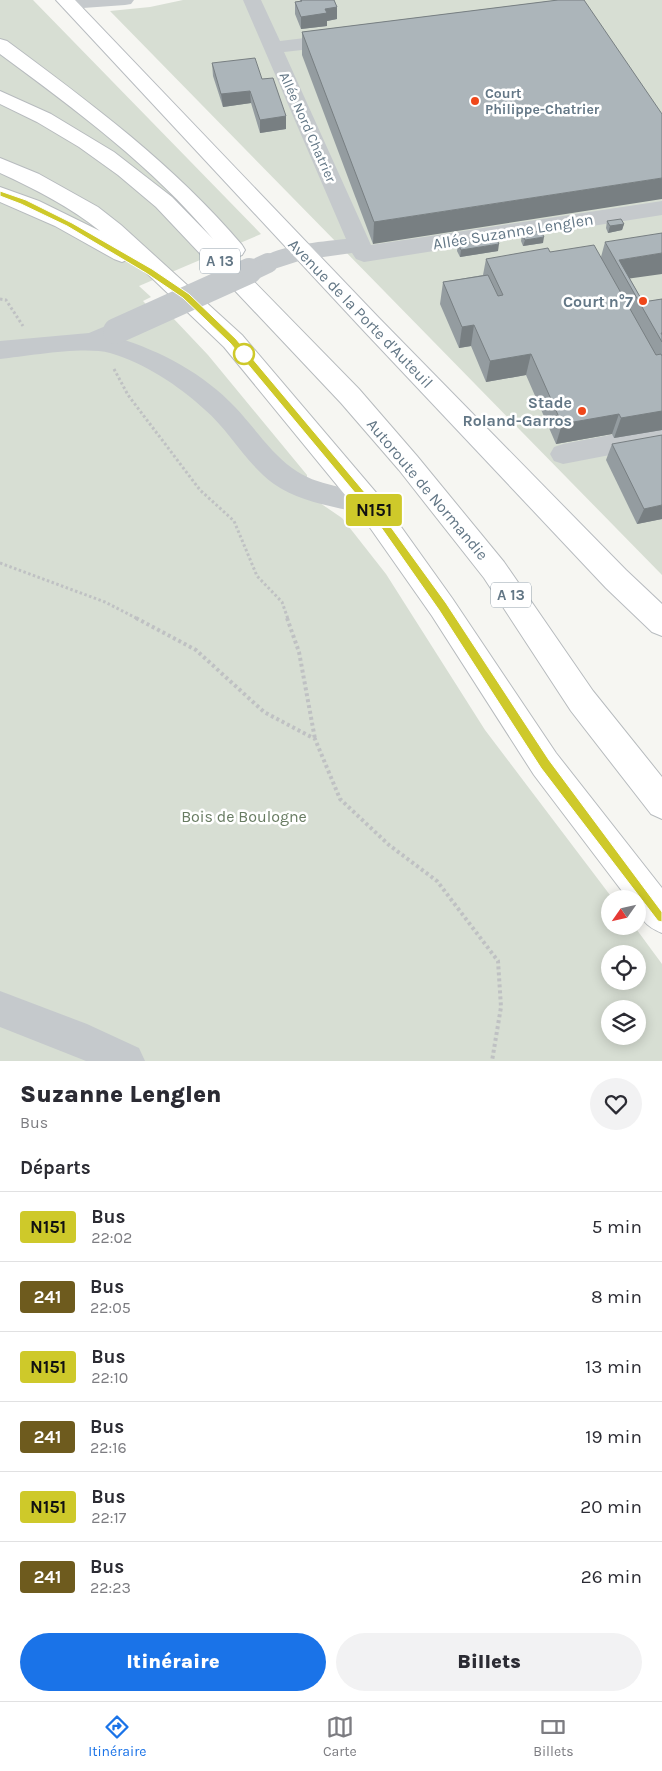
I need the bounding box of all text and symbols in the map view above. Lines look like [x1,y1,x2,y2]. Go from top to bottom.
street label: Allée Nord Chatrier [276,69,340,186]
place label: Court Philippe-Chatrier [485,85,600,118]
marker: Court Philippe-Chatrier [469,95,481,107]
street label: Allée Suzanne Lenglen [431,209,595,254]
street label: Avenue de la Porte d'Auteuil [284,235,437,392]
road number: A 13 [200,248,240,274]
place label: Court n°7 [563,292,633,311]
marker: Court n°7 [637,295,649,307]
unlabelled marker [233,343,255,365]
place label: Stade Roland-Garros [462,393,572,430]
marker: Stade Roland-Garros [576,405,588,417]
street label: Autoroute de Normandie [363,415,492,564]
line badge: N151 [339,494,409,526]
text: N151 [356,499,392,521]
road number: A 13 [491,582,531,608]
park label: Bois de Boulogne [181,807,307,826]
north arrow [601,890,646,935]
map controls [601,890,646,1045]
button: locate [601,945,646,990]
button: layers [601,1000,646,1045]
button: heart [590,1078,642,1130]
text: Suzanne Lenglen [20,1080,222,1108]
text: Bus [20,1113,48,1132]
text: Départs [20,1157,91,1179]
text: Bus [91,1206,125,1228]
text: N151 [30,1216,66,1238]
text: 5 min [592,1216,642,1238]
text: 22:02 [91,1228,132,1247]
text: Bus [90,1276,124,1298]
text: 241 [33,1286,62,1308]
text: 8 min [591,1286,642,1308]
text: 22:05 [90,1298,131,1317]
text: Bus [91,1346,125,1368]
text: N151 [30,1356,66,1378]
text: 13 min [585,1356,642,1378]
text: 22:10 [91,1368,128,1387]
text: Bus [90,1416,124,1438]
text: 241 [33,1426,62,1448]
text: 19 min [585,1426,642,1448]
text: 22:16 [90,1438,127,1457]
text: Bus [91,1486,125,1508]
text: N151 [30,1496,66,1518]
text: 20 min [580,1496,642,1518]
text: 22:17 [91,1508,126,1527]
text: Bus [90,1556,124,1578]
text: 241 [33,1566,62,1588]
text: 26 min [581,1566,642,1588]
text: 22:23 [90,1578,131,1597]
button: Itinéraire [20,1633,326,1691]
button: Billets [336,1633,642,1691]
tab: Itinéraire [88,1713,146,1760]
tab: Carte [323,1713,357,1760]
tab: Billets [533,1713,574,1760]

